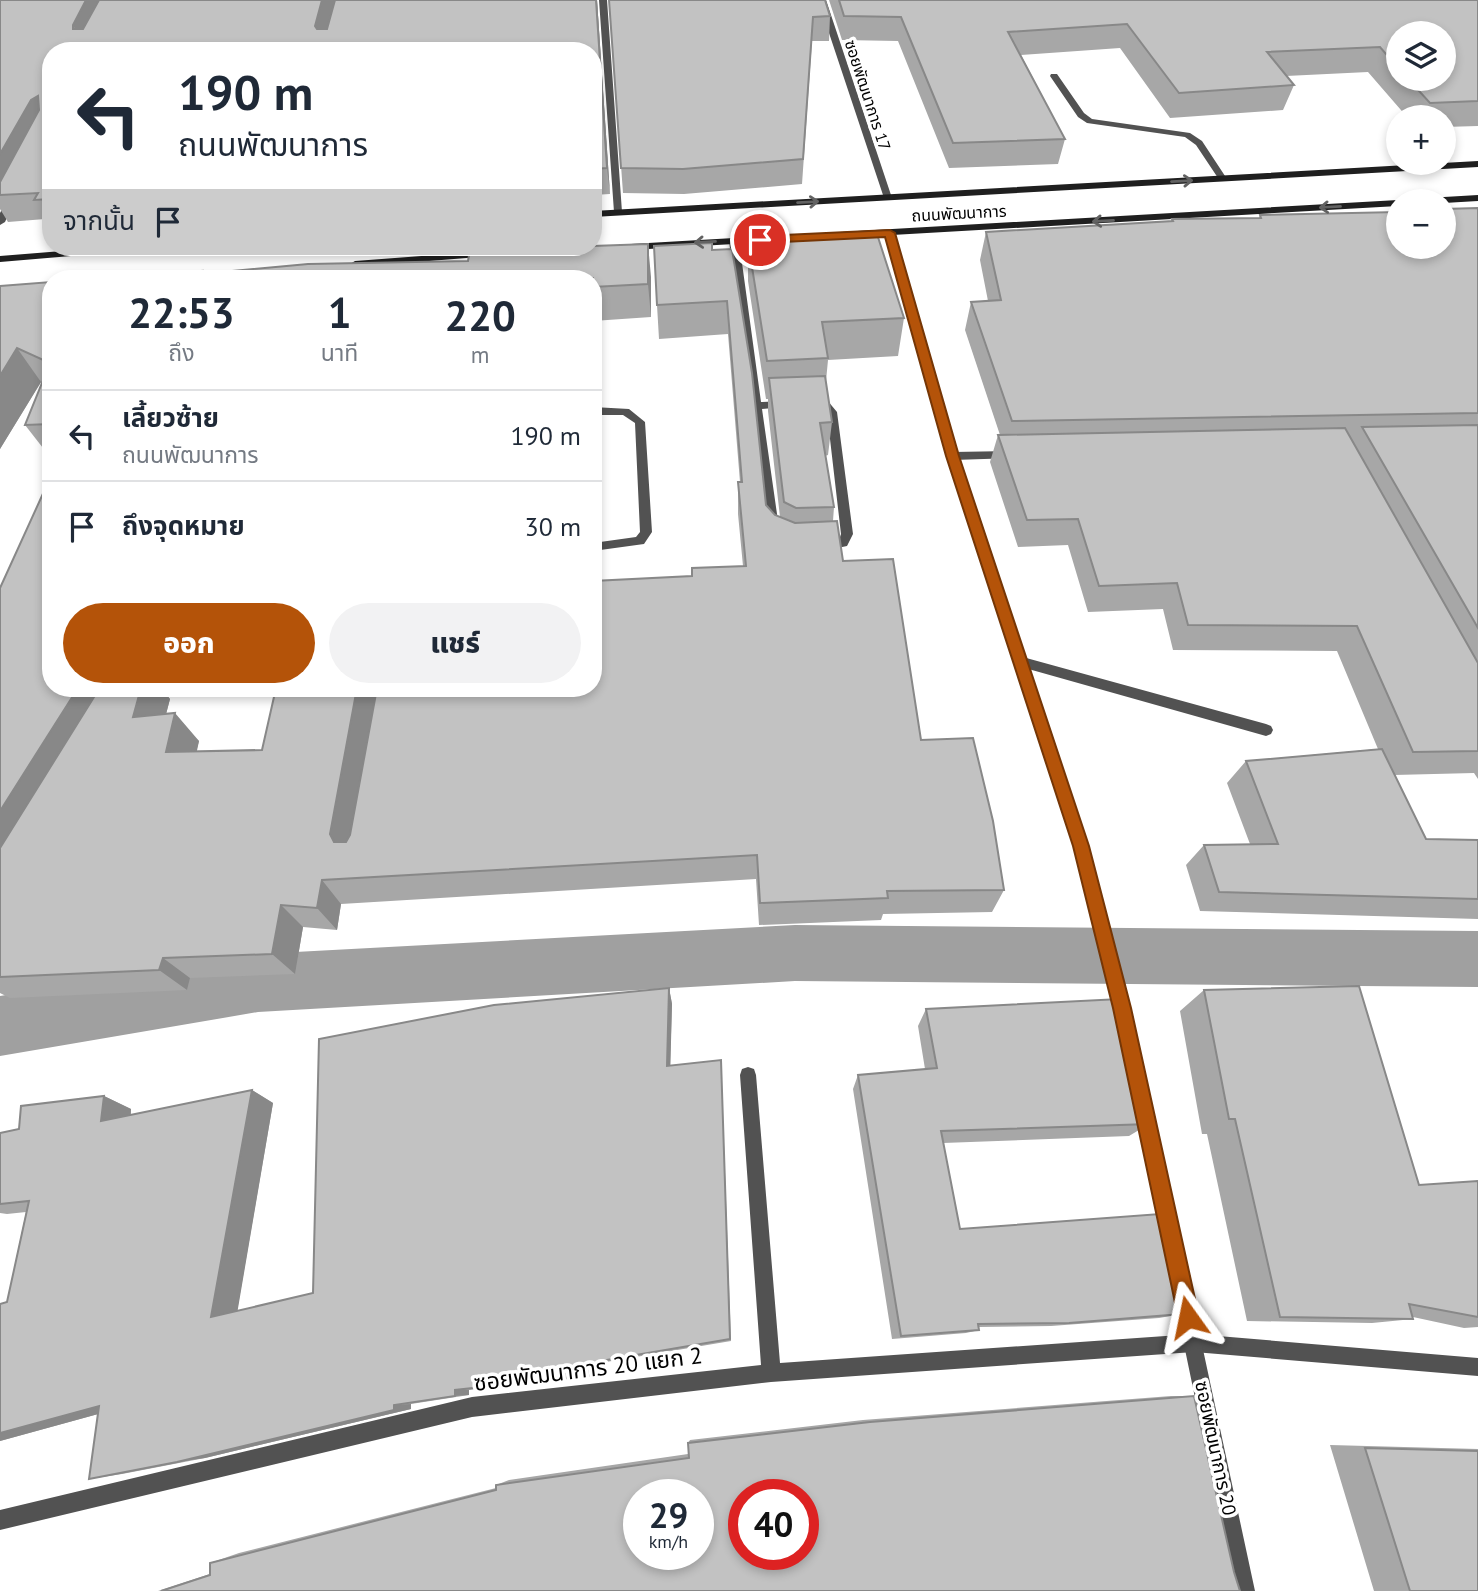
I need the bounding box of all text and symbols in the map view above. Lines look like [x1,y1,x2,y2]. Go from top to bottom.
map controls [1386,21,1456,259]
button: layers [1386,21,1456,91]
street label: ซอยพัฒนาการ 17 [841,37,895,153]
text: 190 m [178,60,313,124]
icon: left [63,70,154,161]
button: + [1386,105,1456,175]
text: ถนนพัฒนาการ [178,123,368,165]
one-way arrow [1170,174,1193,187]
button: − [1386,189,1456,259]
one-way arrow [796,196,819,209]
street label: ถนนพัฒนาการ [911,201,1007,225]
one-way arrow [1319,201,1342,214]
icon: arrive [149,203,187,241]
text: จากนั้น [63,204,135,237]
pin [730,210,790,270]
one-way arrow [1092,214,1115,227]
icon: arrive [741,221,779,259]
one-way arrow [693,236,716,249]
text: 22:53 [128,285,235,340]
text: 1 [328,285,351,340]
text: 220 [444,288,516,343]
text: ถึง [168,338,195,367]
text: นาที [321,338,358,367]
text: m [471,340,489,369]
text: เลี้ยวซ้าย [122,401,219,434]
icon: left [63,417,101,455]
text: 190 m [510,419,581,452]
text: ถนนพัฒนาการ [122,440,259,469]
icon: arrive [63,508,101,546]
text: ถึงจุดหมาย [122,509,245,542]
text: 30 m [525,510,581,543]
button: ออก [63,603,315,683]
button: แชร์ [329,603,581,683]
position arrow [1151,1280,1225,1354]
street label: ซอยพัฒนาการ 20 แยก 2 [472,1340,704,1397]
street label: ซอยพัฒนาการ 20 [1190,1379,1242,1517]
speed limit sign: 40 [728,1479,819,1570]
text: 29 [649,1492,688,1538]
text: km/h [649,1530,688,1553]

